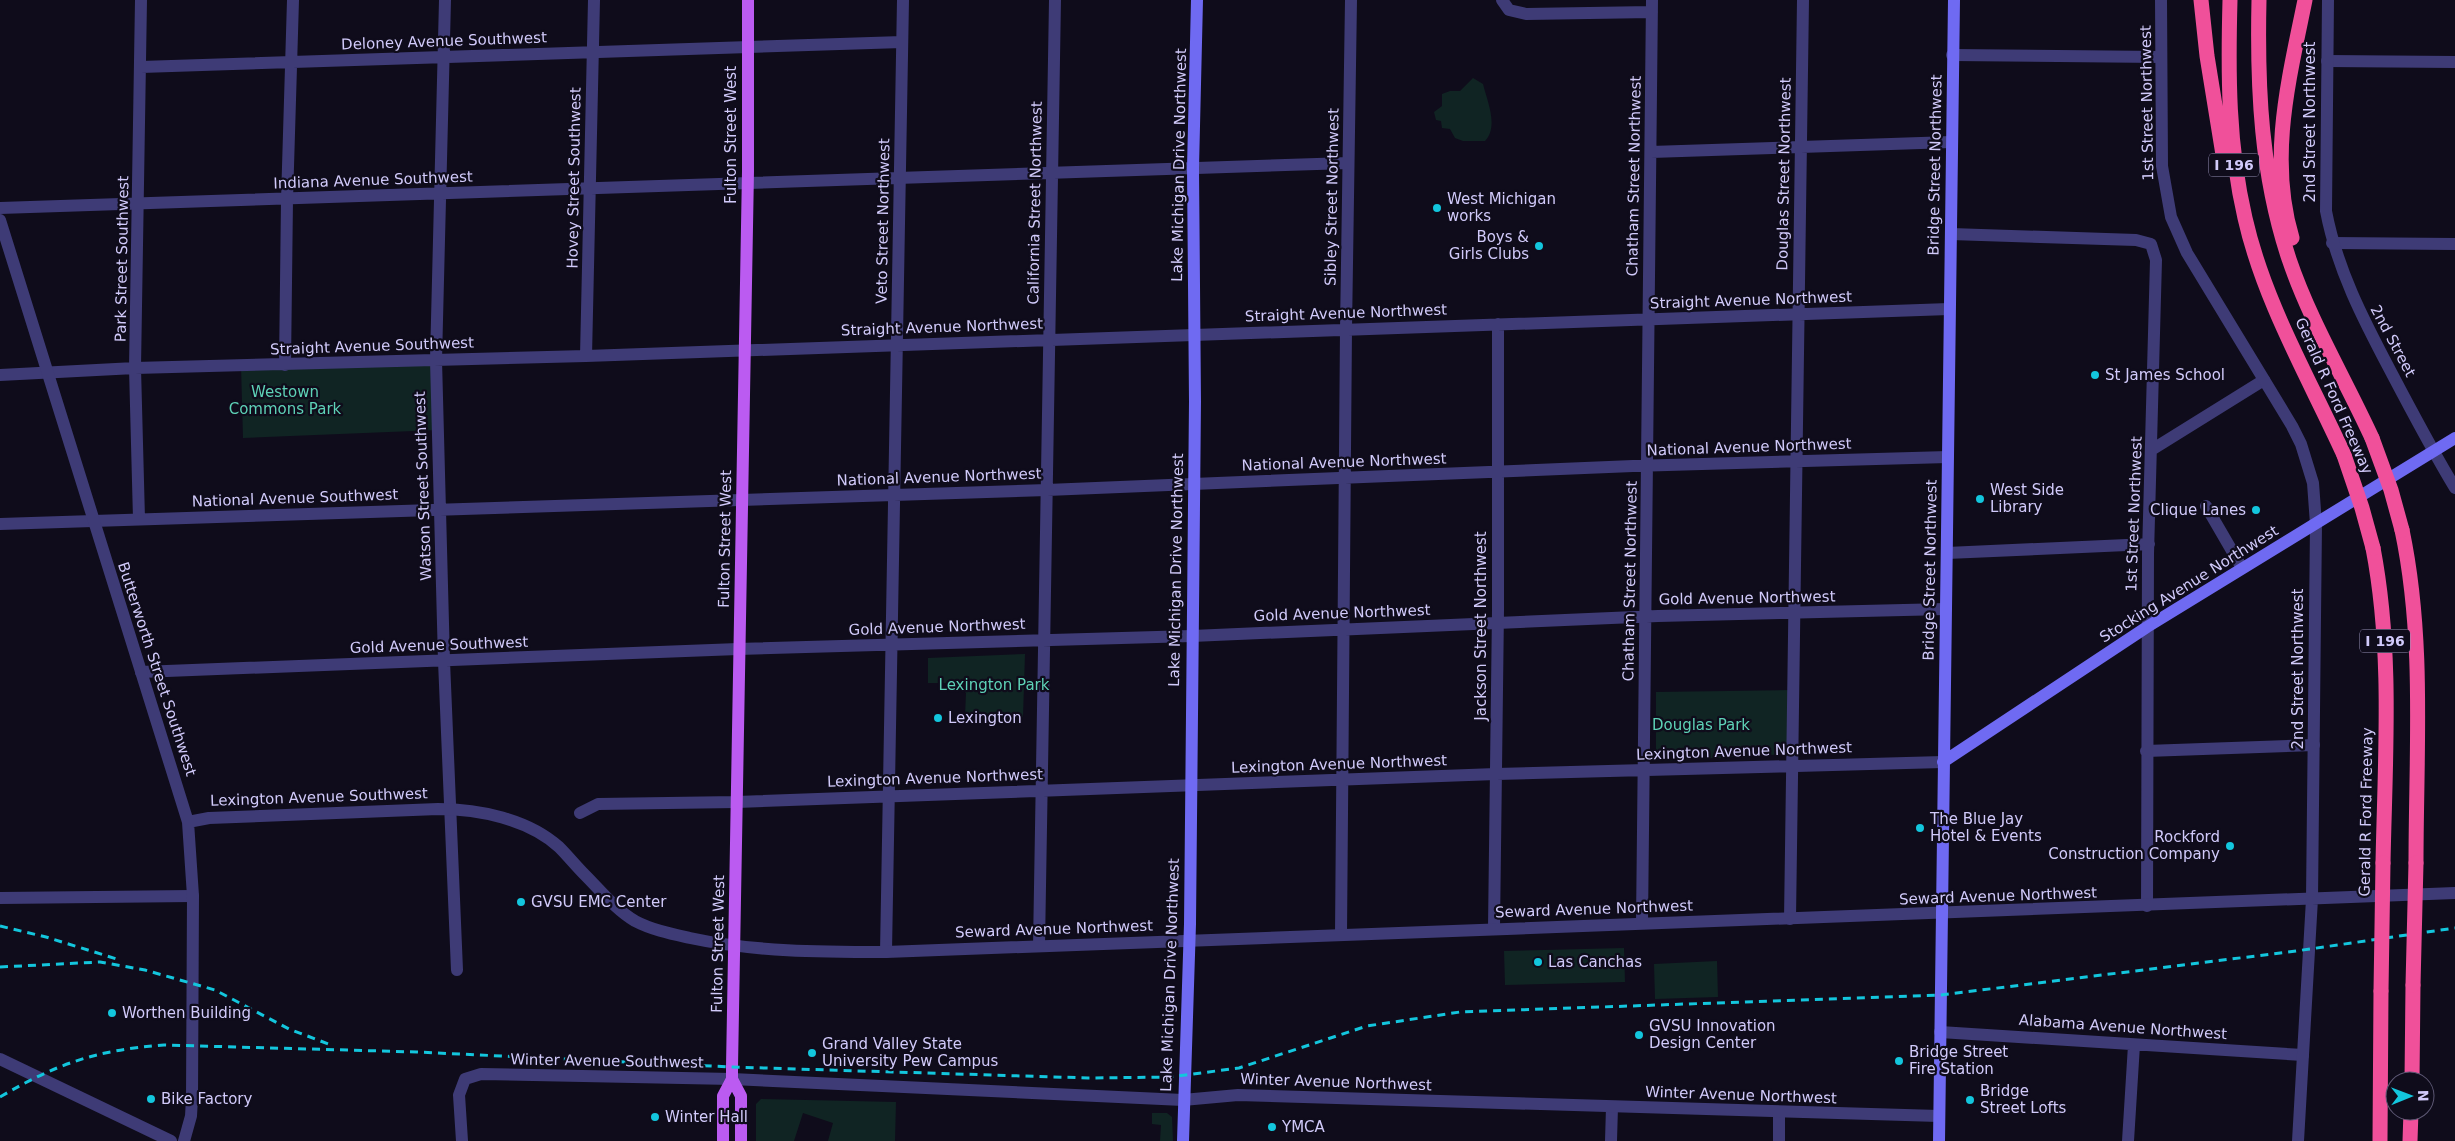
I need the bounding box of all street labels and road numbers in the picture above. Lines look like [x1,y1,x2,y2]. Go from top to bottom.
street label: 1st Street Northwest [2137,25,2157,181]
street label: Deloney Avenue Southwest [341,28,547,54]
street label: 2nd Street Northwest [2301,41,2319,202]
street label: Lake Michigan Drive Northwest [1168,48,1190,282]
street label: Fulton Street West [722,66,740,204]
street label: Bridge Street Northwest [1924,74,1946,256]
street label: Chatham Street Northwest [1623,75,1645,276]
street label: Douglas Street Northwest [1773,77,1795,271]
street label: Hovey Street Southwest [563,87,585,269]
street label: California Street Northwest [1024,101,1046,305]
street label: Sibley Street Northwest [1321,108,1343,286]
street label: Veto Street Northwest [873,138,893,304]
road number: I 196 [2209,154,2259,176]
street label: Indiana Avenue Southwest [273,168,473,192]
street label: Park Street Southwest [112,176,132,342]
street label: Straight Avenue Northwest [1650,287,1852,313]
street label: Straight Avenue Northwest [1245,300,1447,326]
street label: 2nd Street [2367,302,2420,380]
street label: Straight Avenue Northwest [841,314,1043,340]
street label: Gerald R Ford Freeway [2291,315,2377,477]
street label: Straight Avenue Southwest [270,333,474,359]
street label: Watson Street Southwest [411,391,435,581]
street label: National Avenue Northwest [1646,434,1852,460]
street label: 1st Street Northwest [2122,436,2146,592]
street label: National Avenue Northwest [1241,449,1447,475]
street label: Lake Michigan Drive Northwest [1165,453,1187,687]
street label: National Avenue Northwest [836,464,1042,490]
street label: Fulton Street West [715,470,735,608]
street label: Bridge Street Northwest [1919,479,1941,661]
street label: Chatham Street Northwest [1619,480,1641,681]
street label: National Avenue Southwest [191,485,399,511]
street label: Stocking Avenue Northwest [2096,521,2282,647]
street label: Jackson Street Northwest [1472,531,1490,722]
street label: Butterworth Street Southwest [114,560,200,778]
street label: Gold Avenue Northwest [1658,587,1836,609]
street label: 2nd Street Northwest [2289,588,2307,749]
street label: Gold Avenue Northwest [1253,601,1431,625]
street label: Gold Avenue Northwest [848,615,1026,639]
road number: I 196 [2360,630,2410,652]
street label: Gold Avenue Southwest [349,633,529,657]
street label: Gerald R Ford Freeway [2356,727,2376,897]
street label: Lexington Avenue Northwest [1636,738,1852,764]
street label: Lexington Avenue Northwest [1231,751,1447,777]
street label: Lexington Avenue Northwest [827,765,1043,791]
street label: Lexington Avenue Southwest [210,784,428,810]
street label: Lake Michigan Drive Northwest [1157,858,1183,1092]
street label: Fulton Street West [708,875,728,1013]
street label: Seward Avenue Northwest [1899,884,2097,908]
street label: Seward Avenue Northwest [1495,897,1693,921]
street label: Seward Avenue Northwest [955,917,1153,941]
street label: Alabama Avenue Northwest [2018,1011,2228,1043]
street label: Winter Avenue Southwest [510,1050,704,1072]
street label: Winter Avenue Northwest [1240,1070,1432,1094]
street label: Winter Avenue Northwest [1645,1083,1837,1107]

